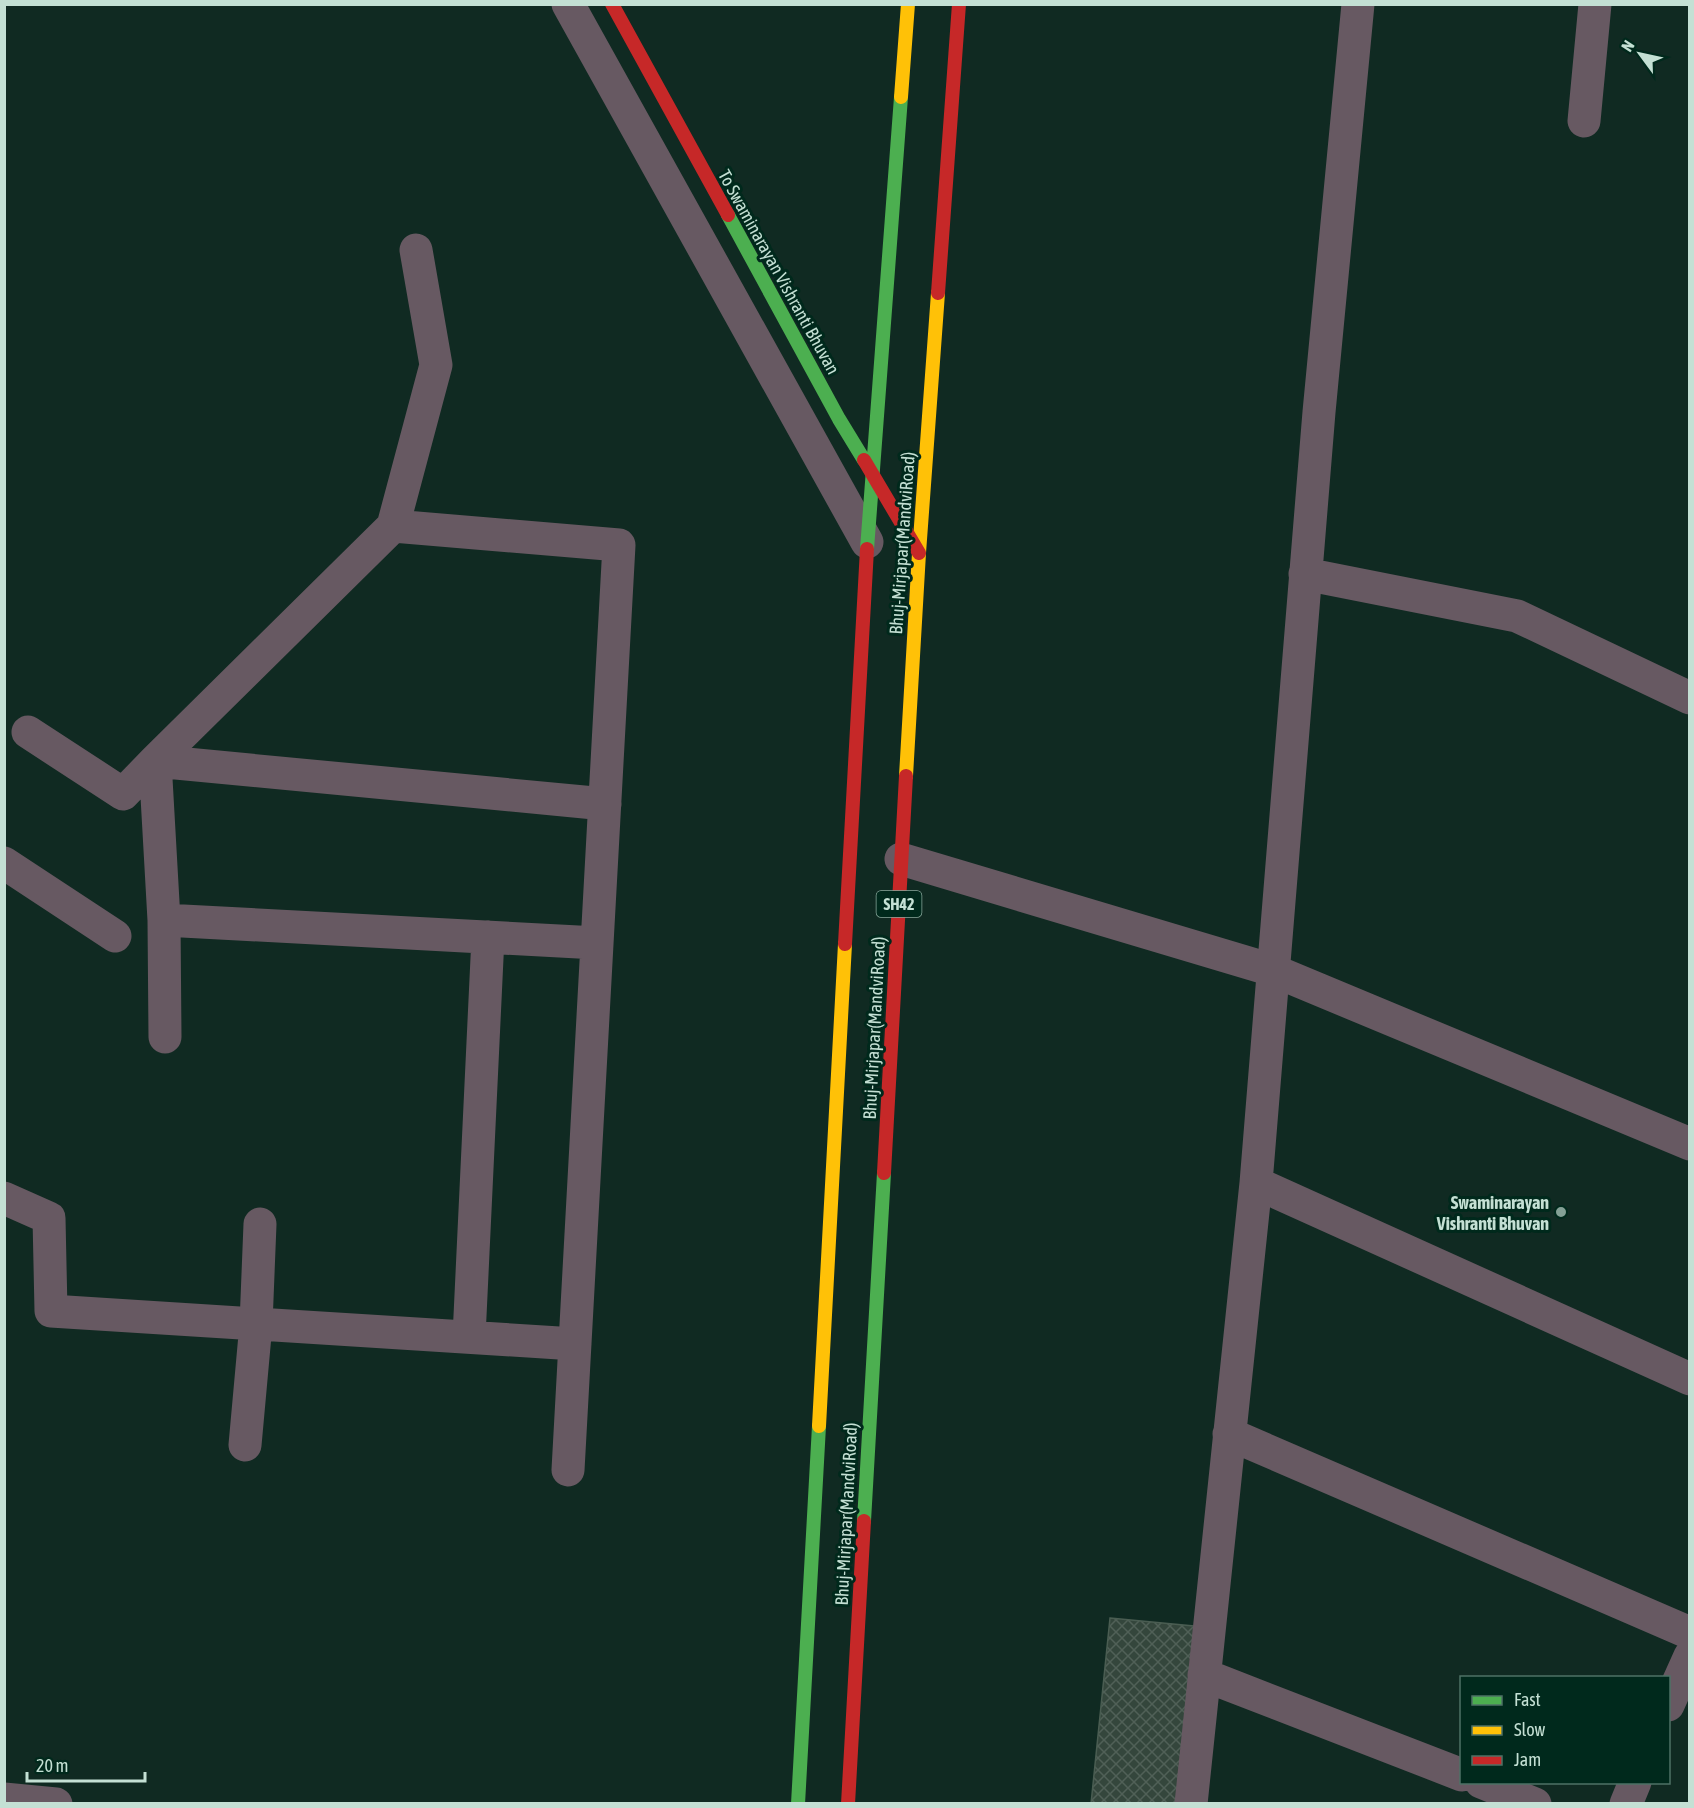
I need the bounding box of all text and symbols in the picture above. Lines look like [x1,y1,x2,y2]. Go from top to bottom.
north arrow [1610,24,1670,84]
text: N [1617,37,1638,55]
street label: To Swaminarayan Vishranti Bhuvan [714,166,844,378]
street label: Bhuj-Mirjapar(MandviRoad) [885,451,919,635]
road number: SH42 [876,891,922,917]
street label: Bhuj-Mirjapar(MandviRoad) [859,936,889,1120]
place label: Swaminarayan Vishranti Bhuvan [1436,1192,1549,1234]
marker: Swaminarayan Vishranti Bhuvan [1554,1205,1568,1219]
street label: Bhuj-Mirjapar(MandviRoad) [831,1422,861,1606]
legend [1460,1676,1670,1784]
text: Fast [1514,1689,1541,1710]
text: Slow [1514,1719,1545,1740]
scale bar [27,1745,146,1783]
text: Jam [1514,1749,1541,1770]
text: 20 m [36,1755,68,1776]

